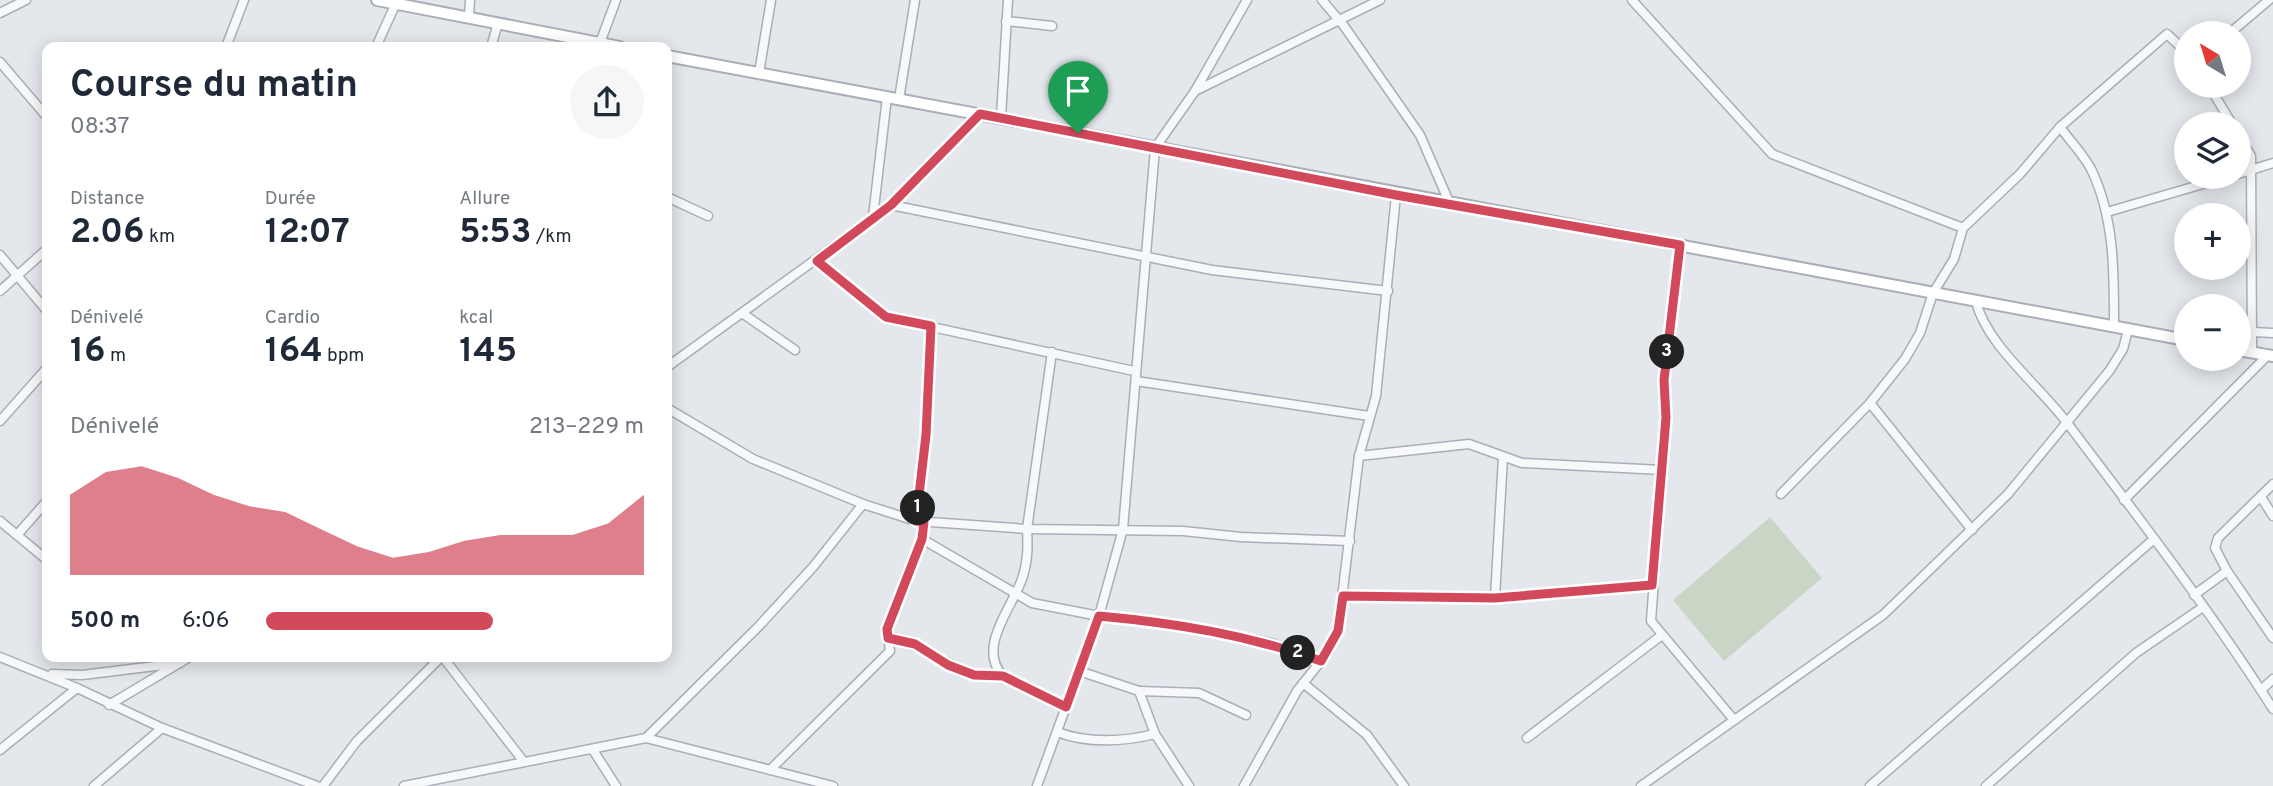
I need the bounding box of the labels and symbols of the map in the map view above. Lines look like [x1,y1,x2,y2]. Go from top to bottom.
north arrow [2174,21,2250,98]
pin [1048,61,1108,133]
pin: 3 [1650,334,1684,370]
pin: 1 [900,490,936,526]
pin: 2 [1280,636,1316,670]

